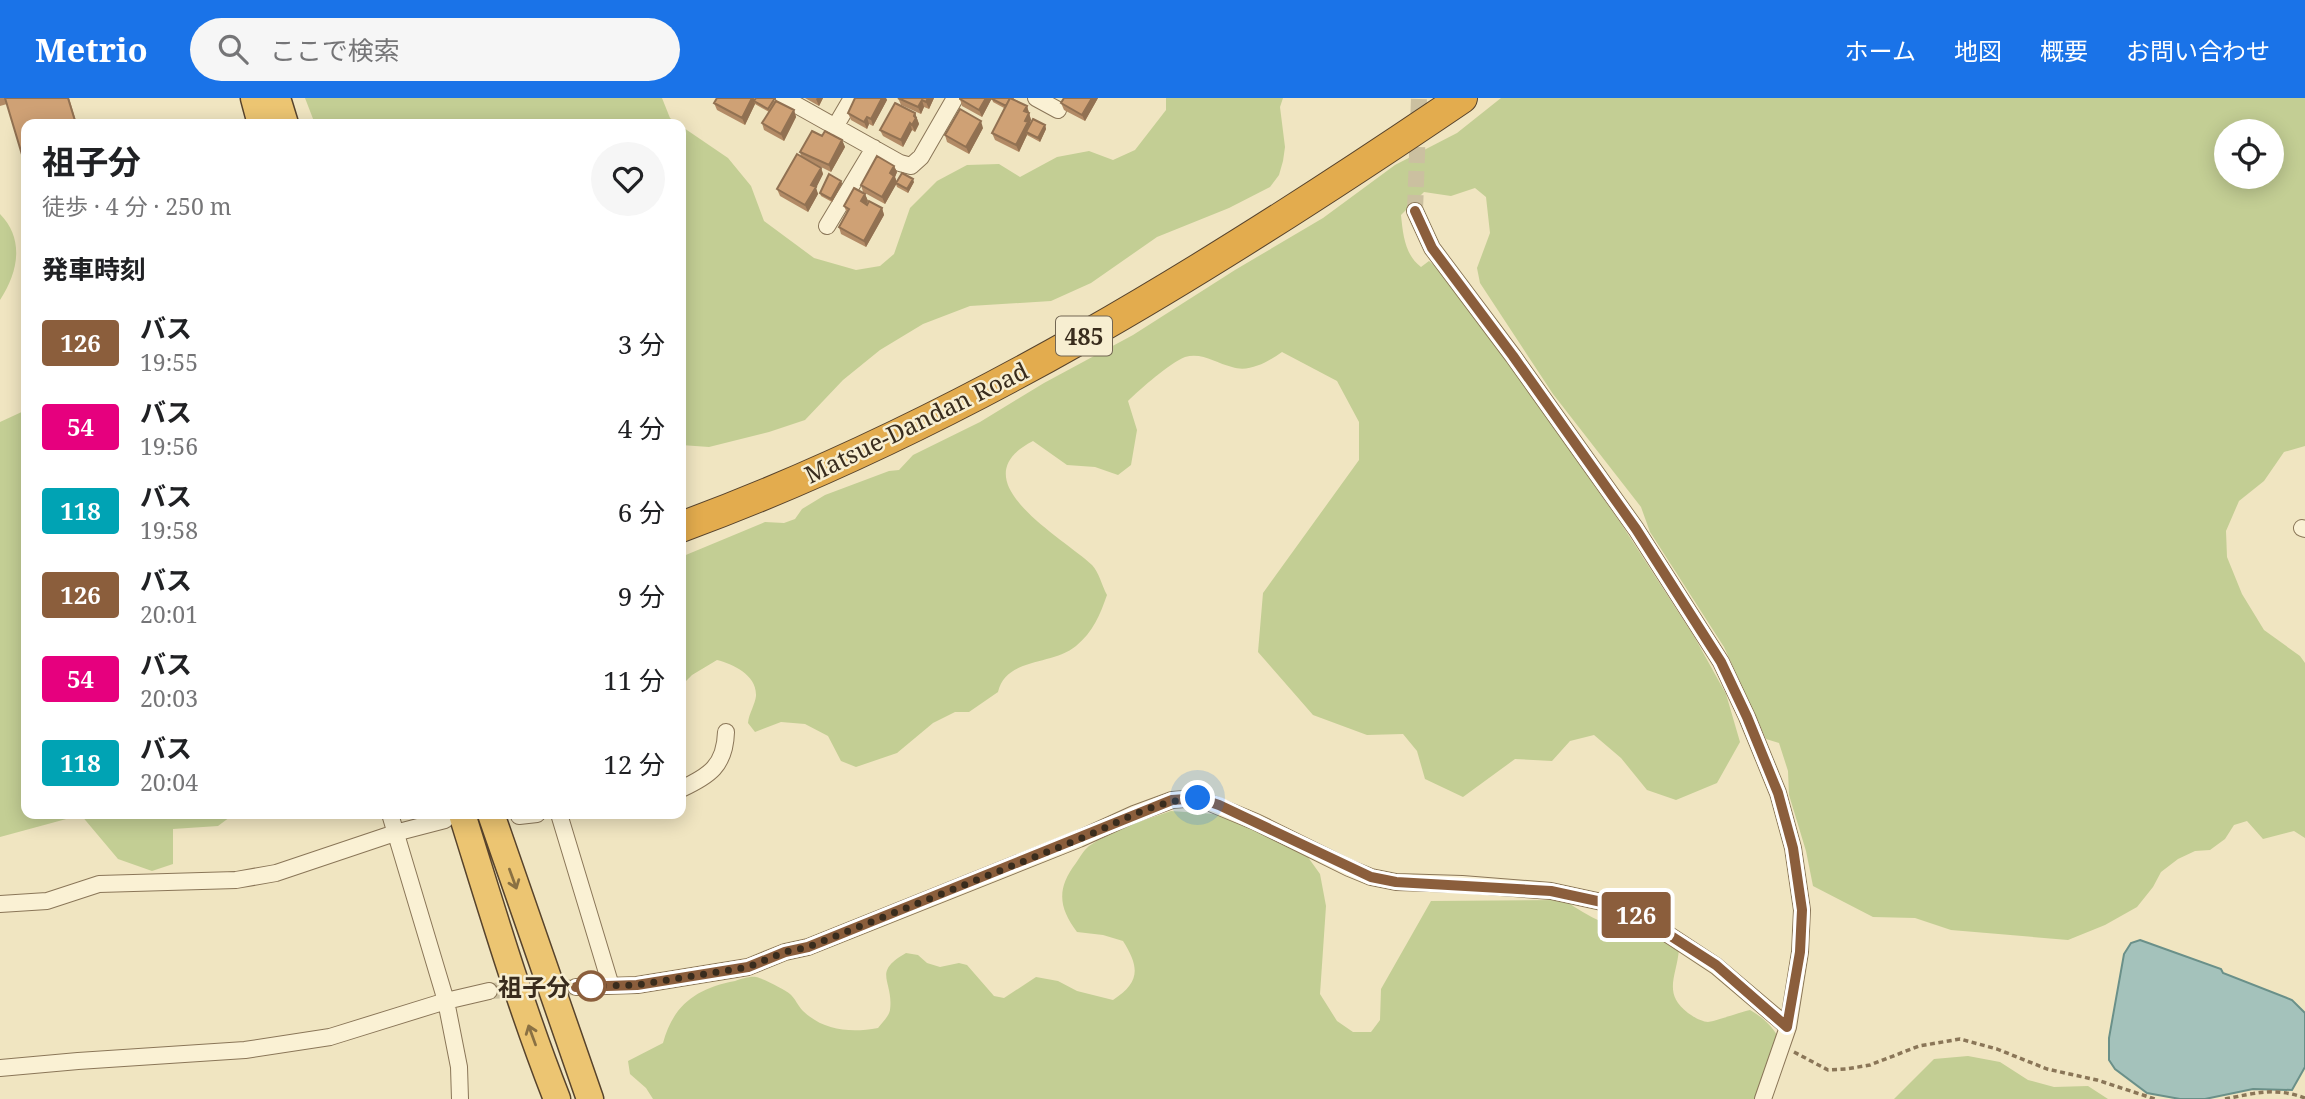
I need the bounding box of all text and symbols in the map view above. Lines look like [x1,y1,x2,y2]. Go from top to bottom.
search box [190,18,680,81]
text: Metrio [35,27,148,72]
icon: search [214,30,252,68]
text: ここで検索 [270,32,400,68]
text: ホーム [1845,34,1916,67]
text: 地図 [1954,34,2002,67]
text: 概要 [2040,34,2088,67]
text: お問い合わせ [2126,34,2270,67]
map controls [2214,119,2284,189]
button: locate [2214,119,2284,189]
text: 祖子分 [42,139,141,184]
button: heart [591,142,665,216]
text: 徒歩 · 4 分 · 250 m [42,190,232,222]
text: 発車時刻 [42,251,146,287]
text: バス [140,310,192,346]
road number: 485 [1056,316,1112,356]
text: 126 [60,326,101,359]
text: 3 分 [618,326,665,362]
text: 19:55 [140,346,198,378]
street label: Matsue-Dandan Road [799,353,1034,491]
text: バス [140,394,192,430]
text: 54 [67,410,94,443]
text: 4 分 [618,410,665,446]
text: 19:56 [140,430,198,462]
text: バス [140,478,192,514]
text: 118 [60,494,101,527]
text: 6 分 [618,494,665,530]
text: 19:58 [140,514,198,546]
text: バス [140,562,192,598]
text: 126 [60,578,101,611]
text: 9 分 [618,578,665,614]
text: 20:01 [140,598,198,630]
text: バス [140,646,192,682]
text: 54 [67,662,94,695]
text: 11 分 [603,662,665,698]
text: 20:03 [140,682,198,714]
text: バス [140,730,192,766]
text: 118 [60,746,101,779]
text: 12 分 [603,746,665,782]
text: 20:04 [140,766,198,798]
your location [1180,780,1215,815]
one-way arrow [507,867,520,889]
line badge: 126 [1596,892,1676,938]
text: 126 [1616,898,1656,931]
place label: 祖子分 [498,970,570,1003]
marker: 祖子分 [576,971,606,1001]
one-way arrow [525,1025,537,1047]

